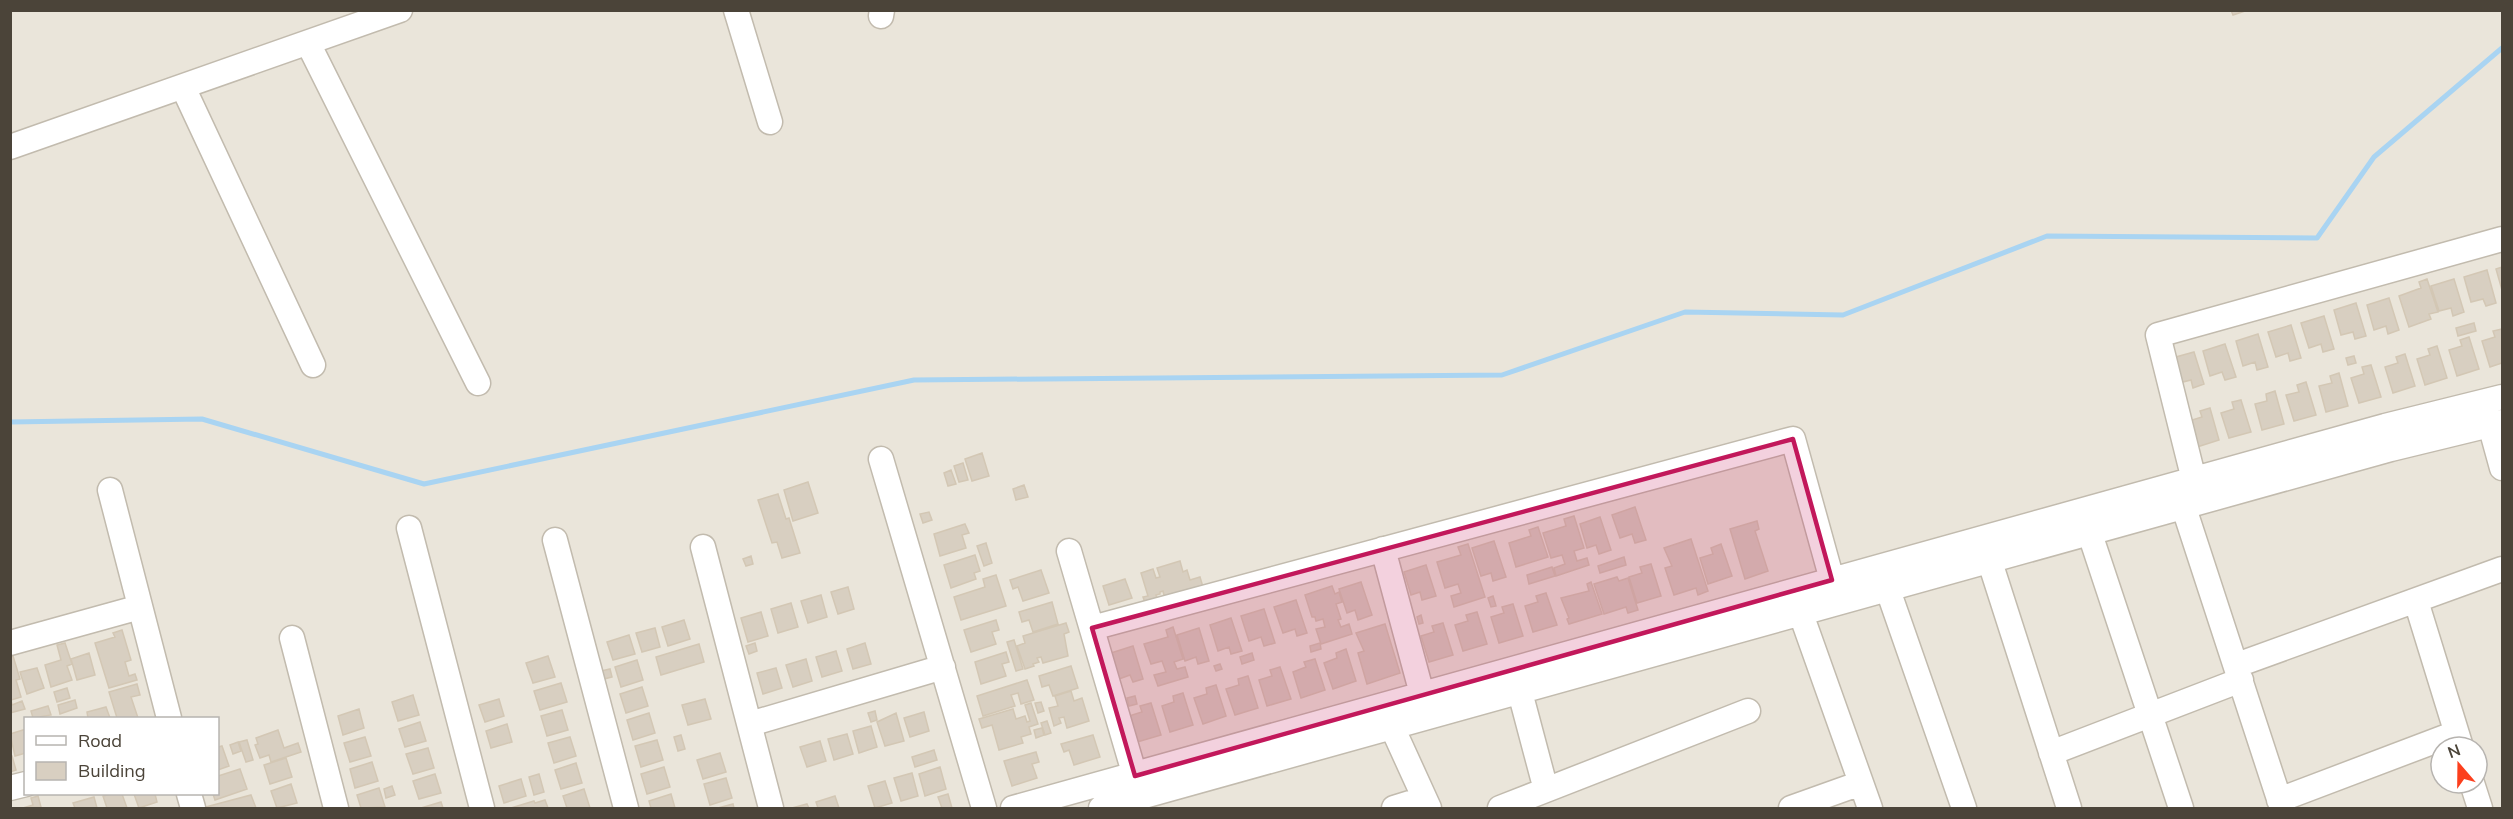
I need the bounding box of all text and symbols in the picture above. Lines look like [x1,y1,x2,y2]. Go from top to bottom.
legend [24,717,219,795]
text: Road [78,729,122,752]
north arrow [2429,735,2489,795]
text: N [2445,739,2463,762]
text: Building [78,759,146,782]

